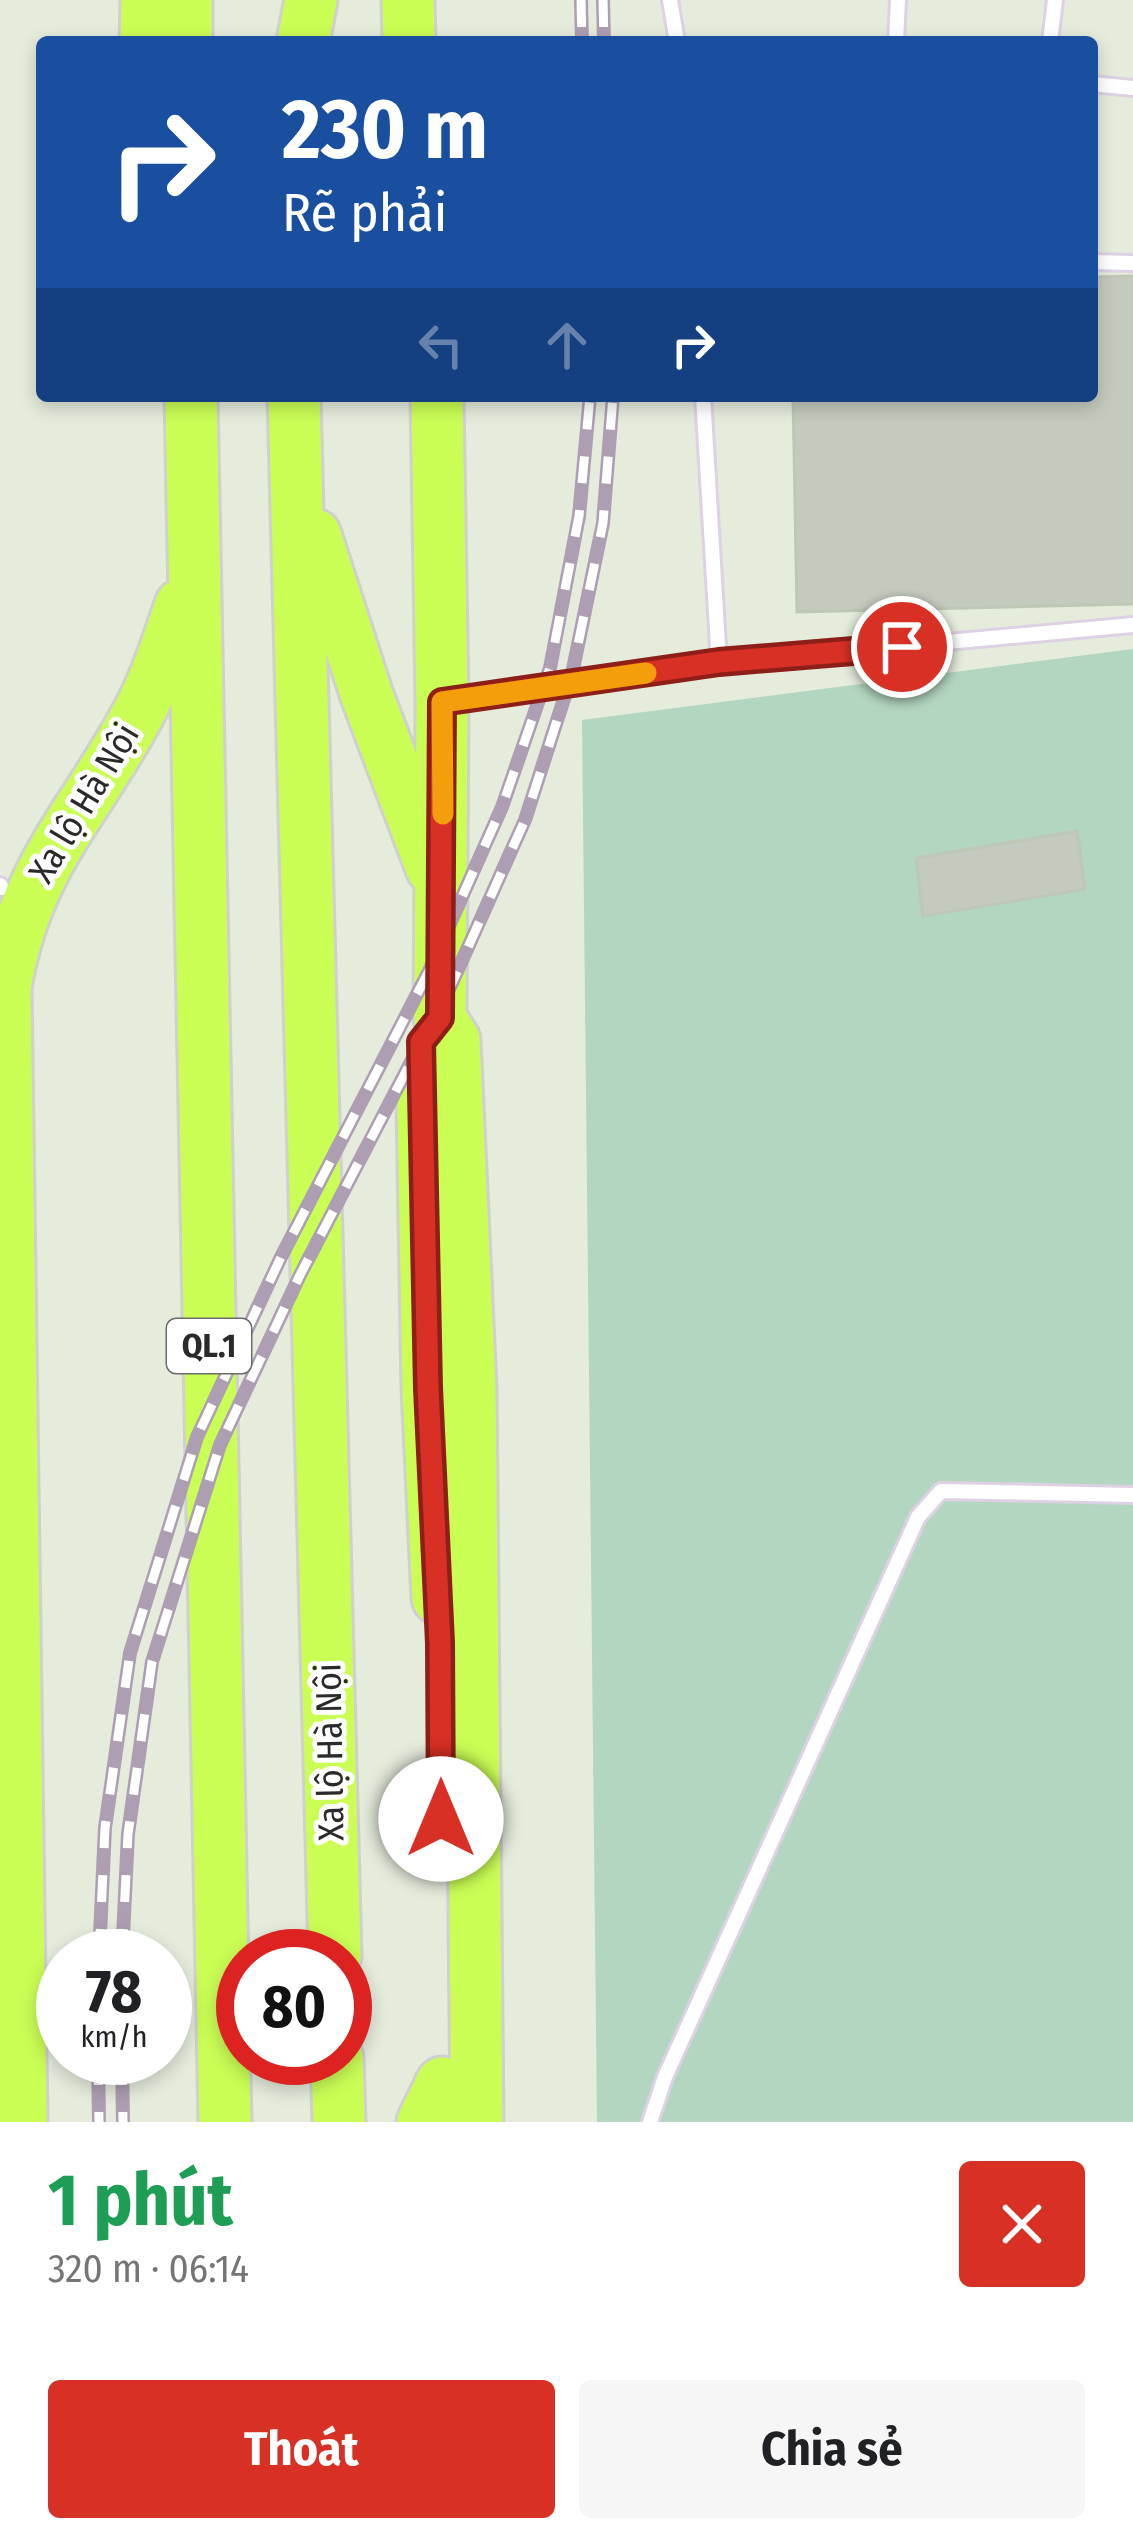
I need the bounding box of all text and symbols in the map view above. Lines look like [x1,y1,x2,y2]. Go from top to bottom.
text: 230 m [282,79,488,180]
icon: right [84,84,240,240]
text: Rẽ phải [282,181,447,245]
icon: left [408,312,474,378]
icon: ahead [534,312,600,378]
icon: right [660,312,726,378]
pin [851,596,953,698]
icon: arrive [869,614,935,680]
street label: Xa lộ Hà Nội [19,715,149,891]
road number: QL.1 [167,1319,251,1373]
street label: Xa lộ Hà Nội [306,1663,354,1841]
position arrow [378,1756,504,1882]
speed limit sign: 80 [216,1929,372,2085]
text: 78 [86,1956,142,2028]
text: km/h [81,2019,147,2055]
text: 1 phút [48,2158,233,2244]
button: close [959,2161,1085,2287]
text: 320 m · 06:14 [48,2246,249,2292]
button: Thoát [48,2380,555,2518]
button: Chia sẻ [579,2380,1085,2518]

